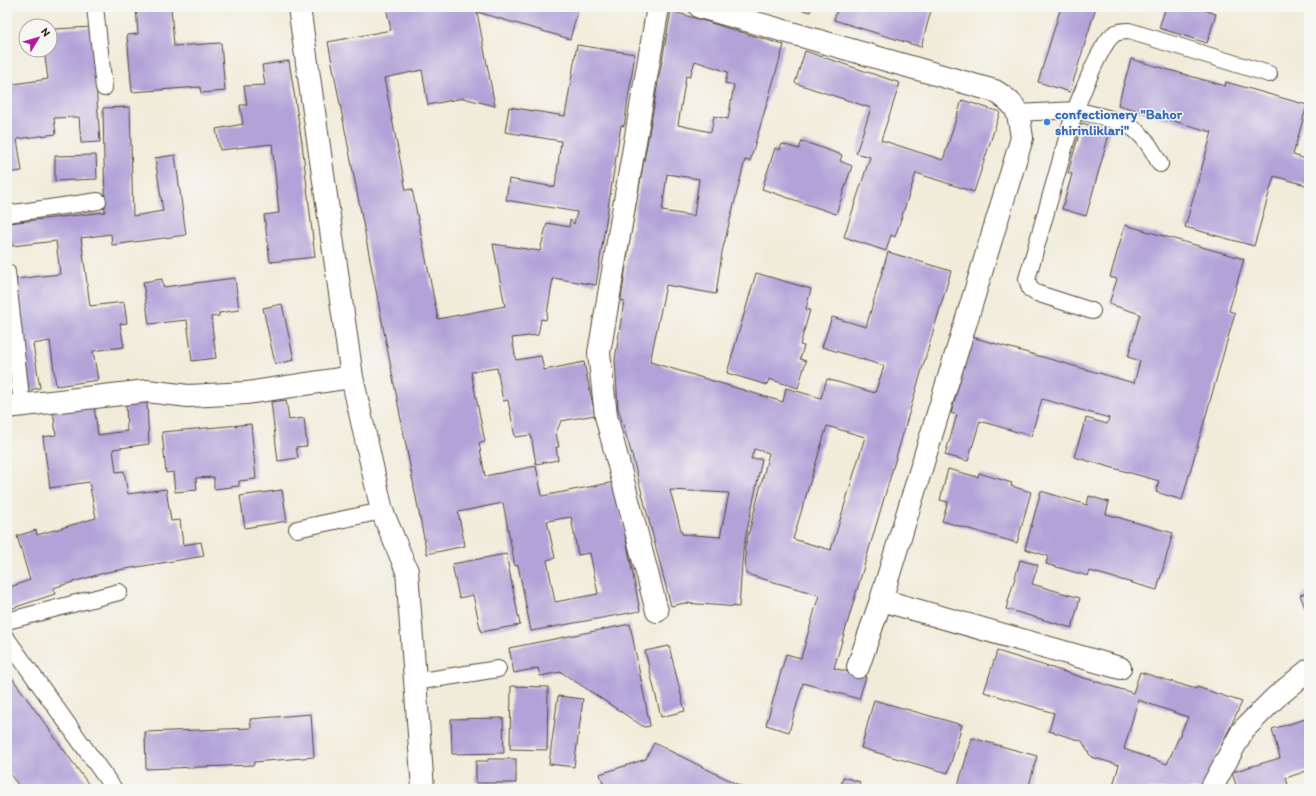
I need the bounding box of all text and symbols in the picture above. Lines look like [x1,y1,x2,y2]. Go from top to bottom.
north arrow [18,18,58,58]
text: N [38,25,53,39]
place label: confectionery "Bahor shirinliklari" [1055,106,1183,139]
marker: confectionery "Bahor shirinliklari" [1042,117,1052,127]

